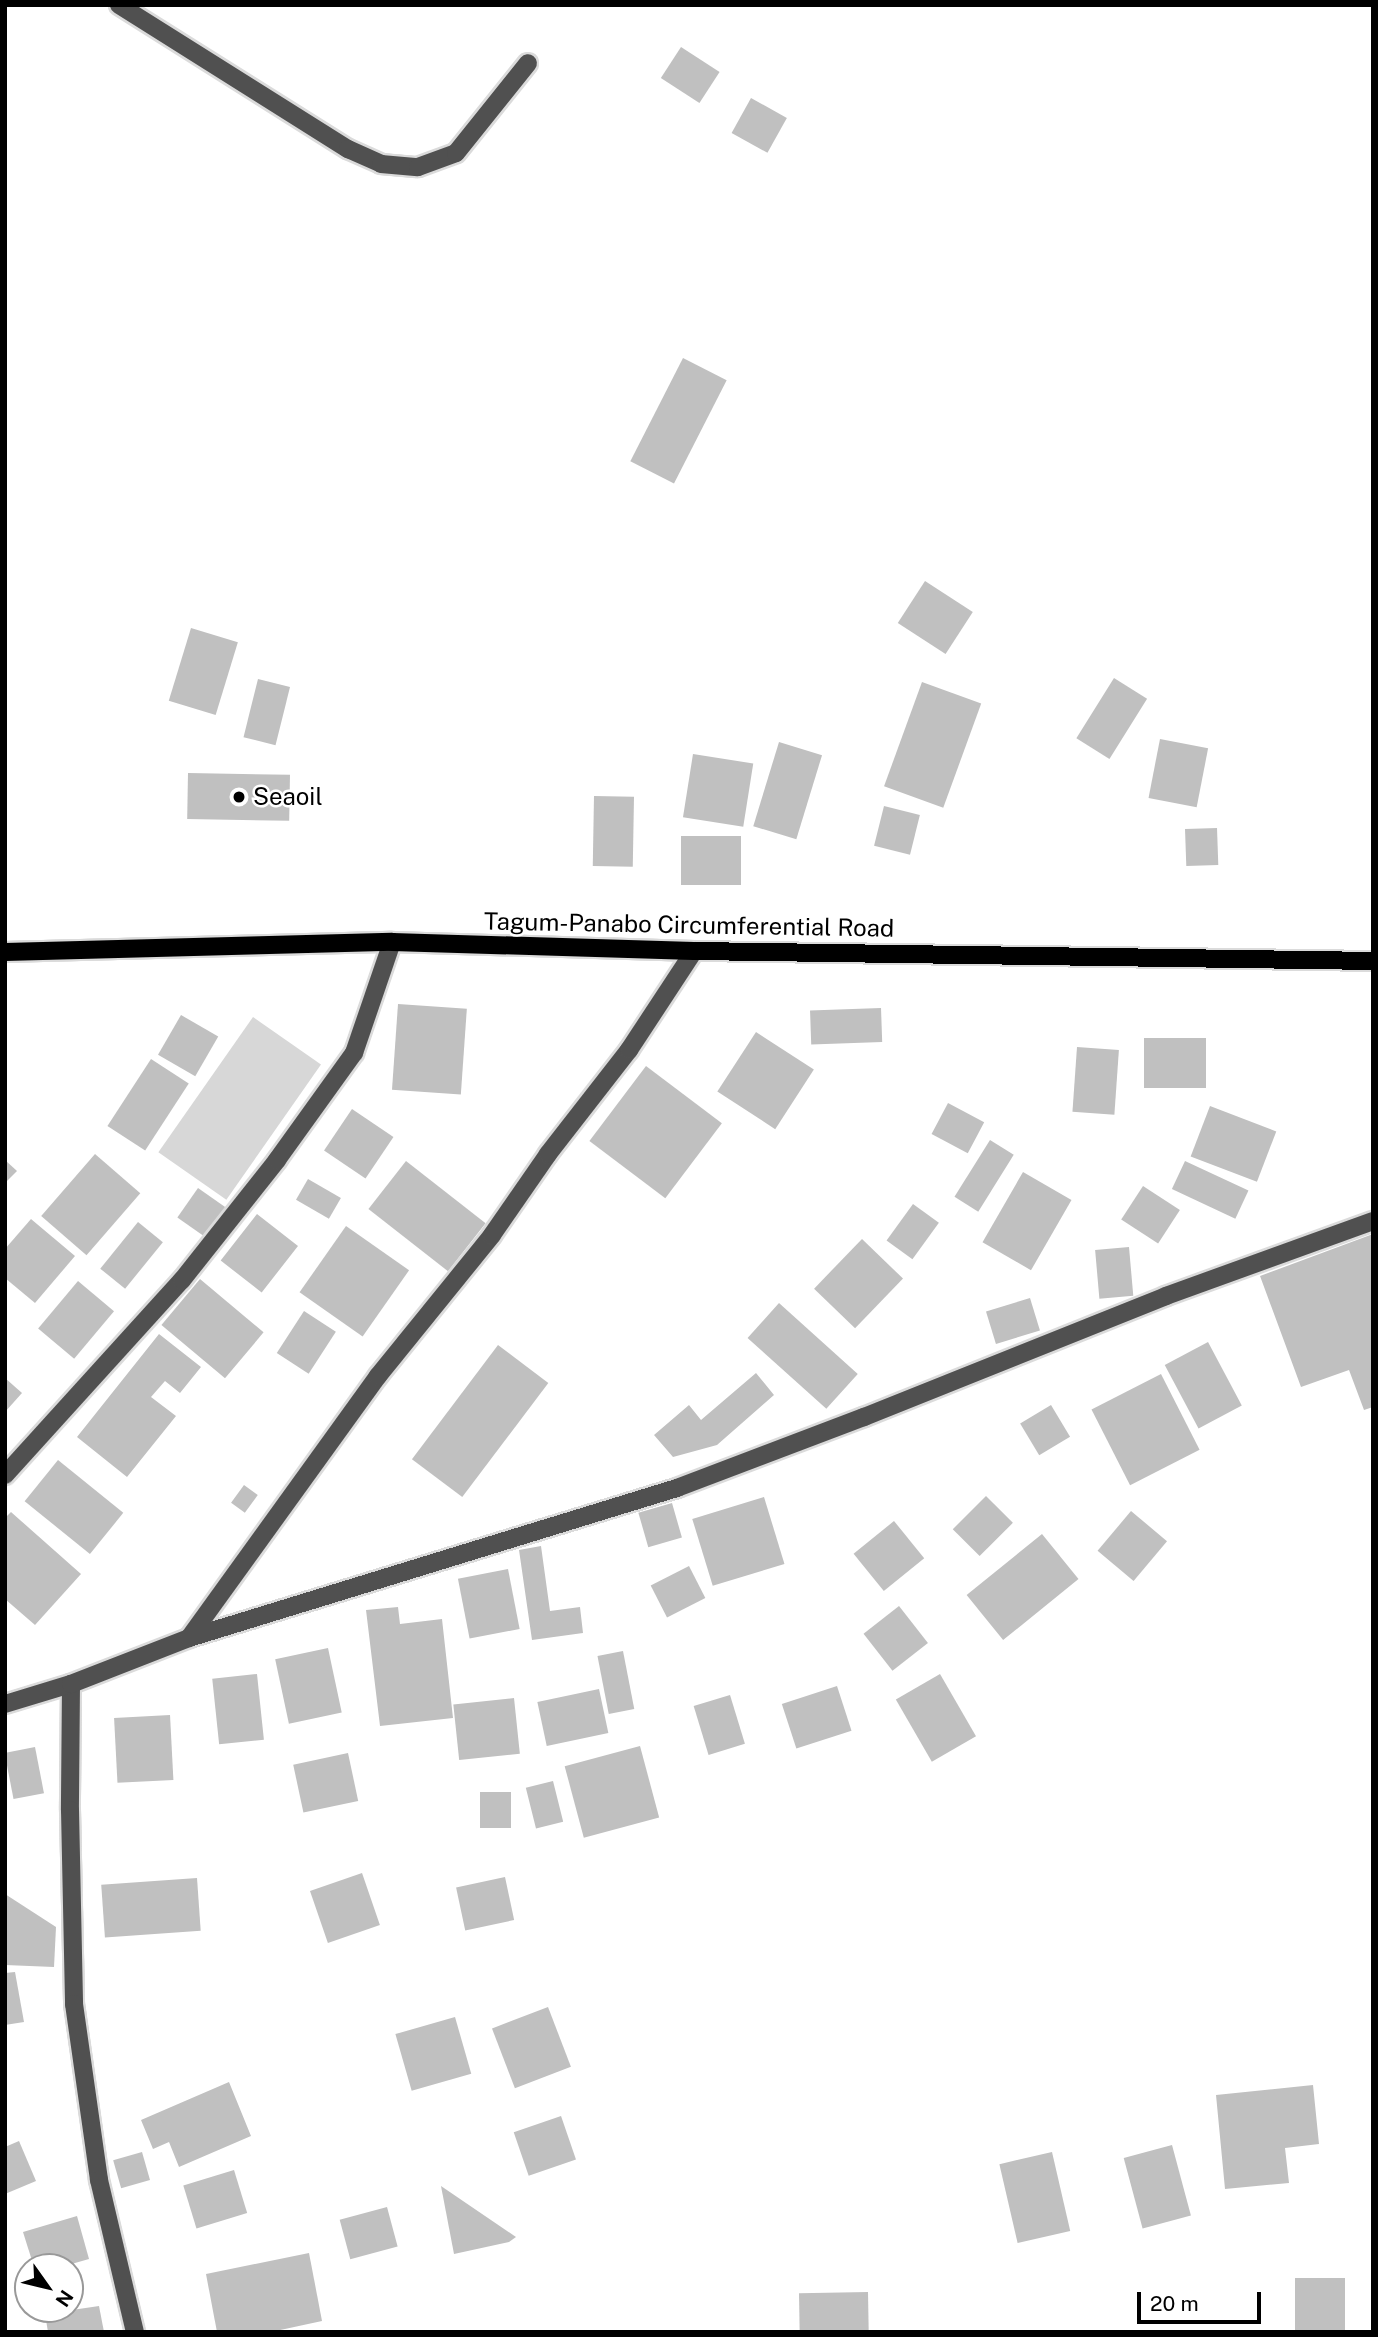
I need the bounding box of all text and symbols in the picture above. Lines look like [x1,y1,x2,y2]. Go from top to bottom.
place label: Seaoil [253,783,323,811]
marker: Seaoil [231,789,247,805]
street label: Tagum-Panabo Circumferential Road [484,907,894,943]
north arrow [14,2253,84,2323]
scale bar [1140,2278,1264,2322]
text: N [51,2286,78,2311]
text: 20 m [1150,2291,1199,2316]

